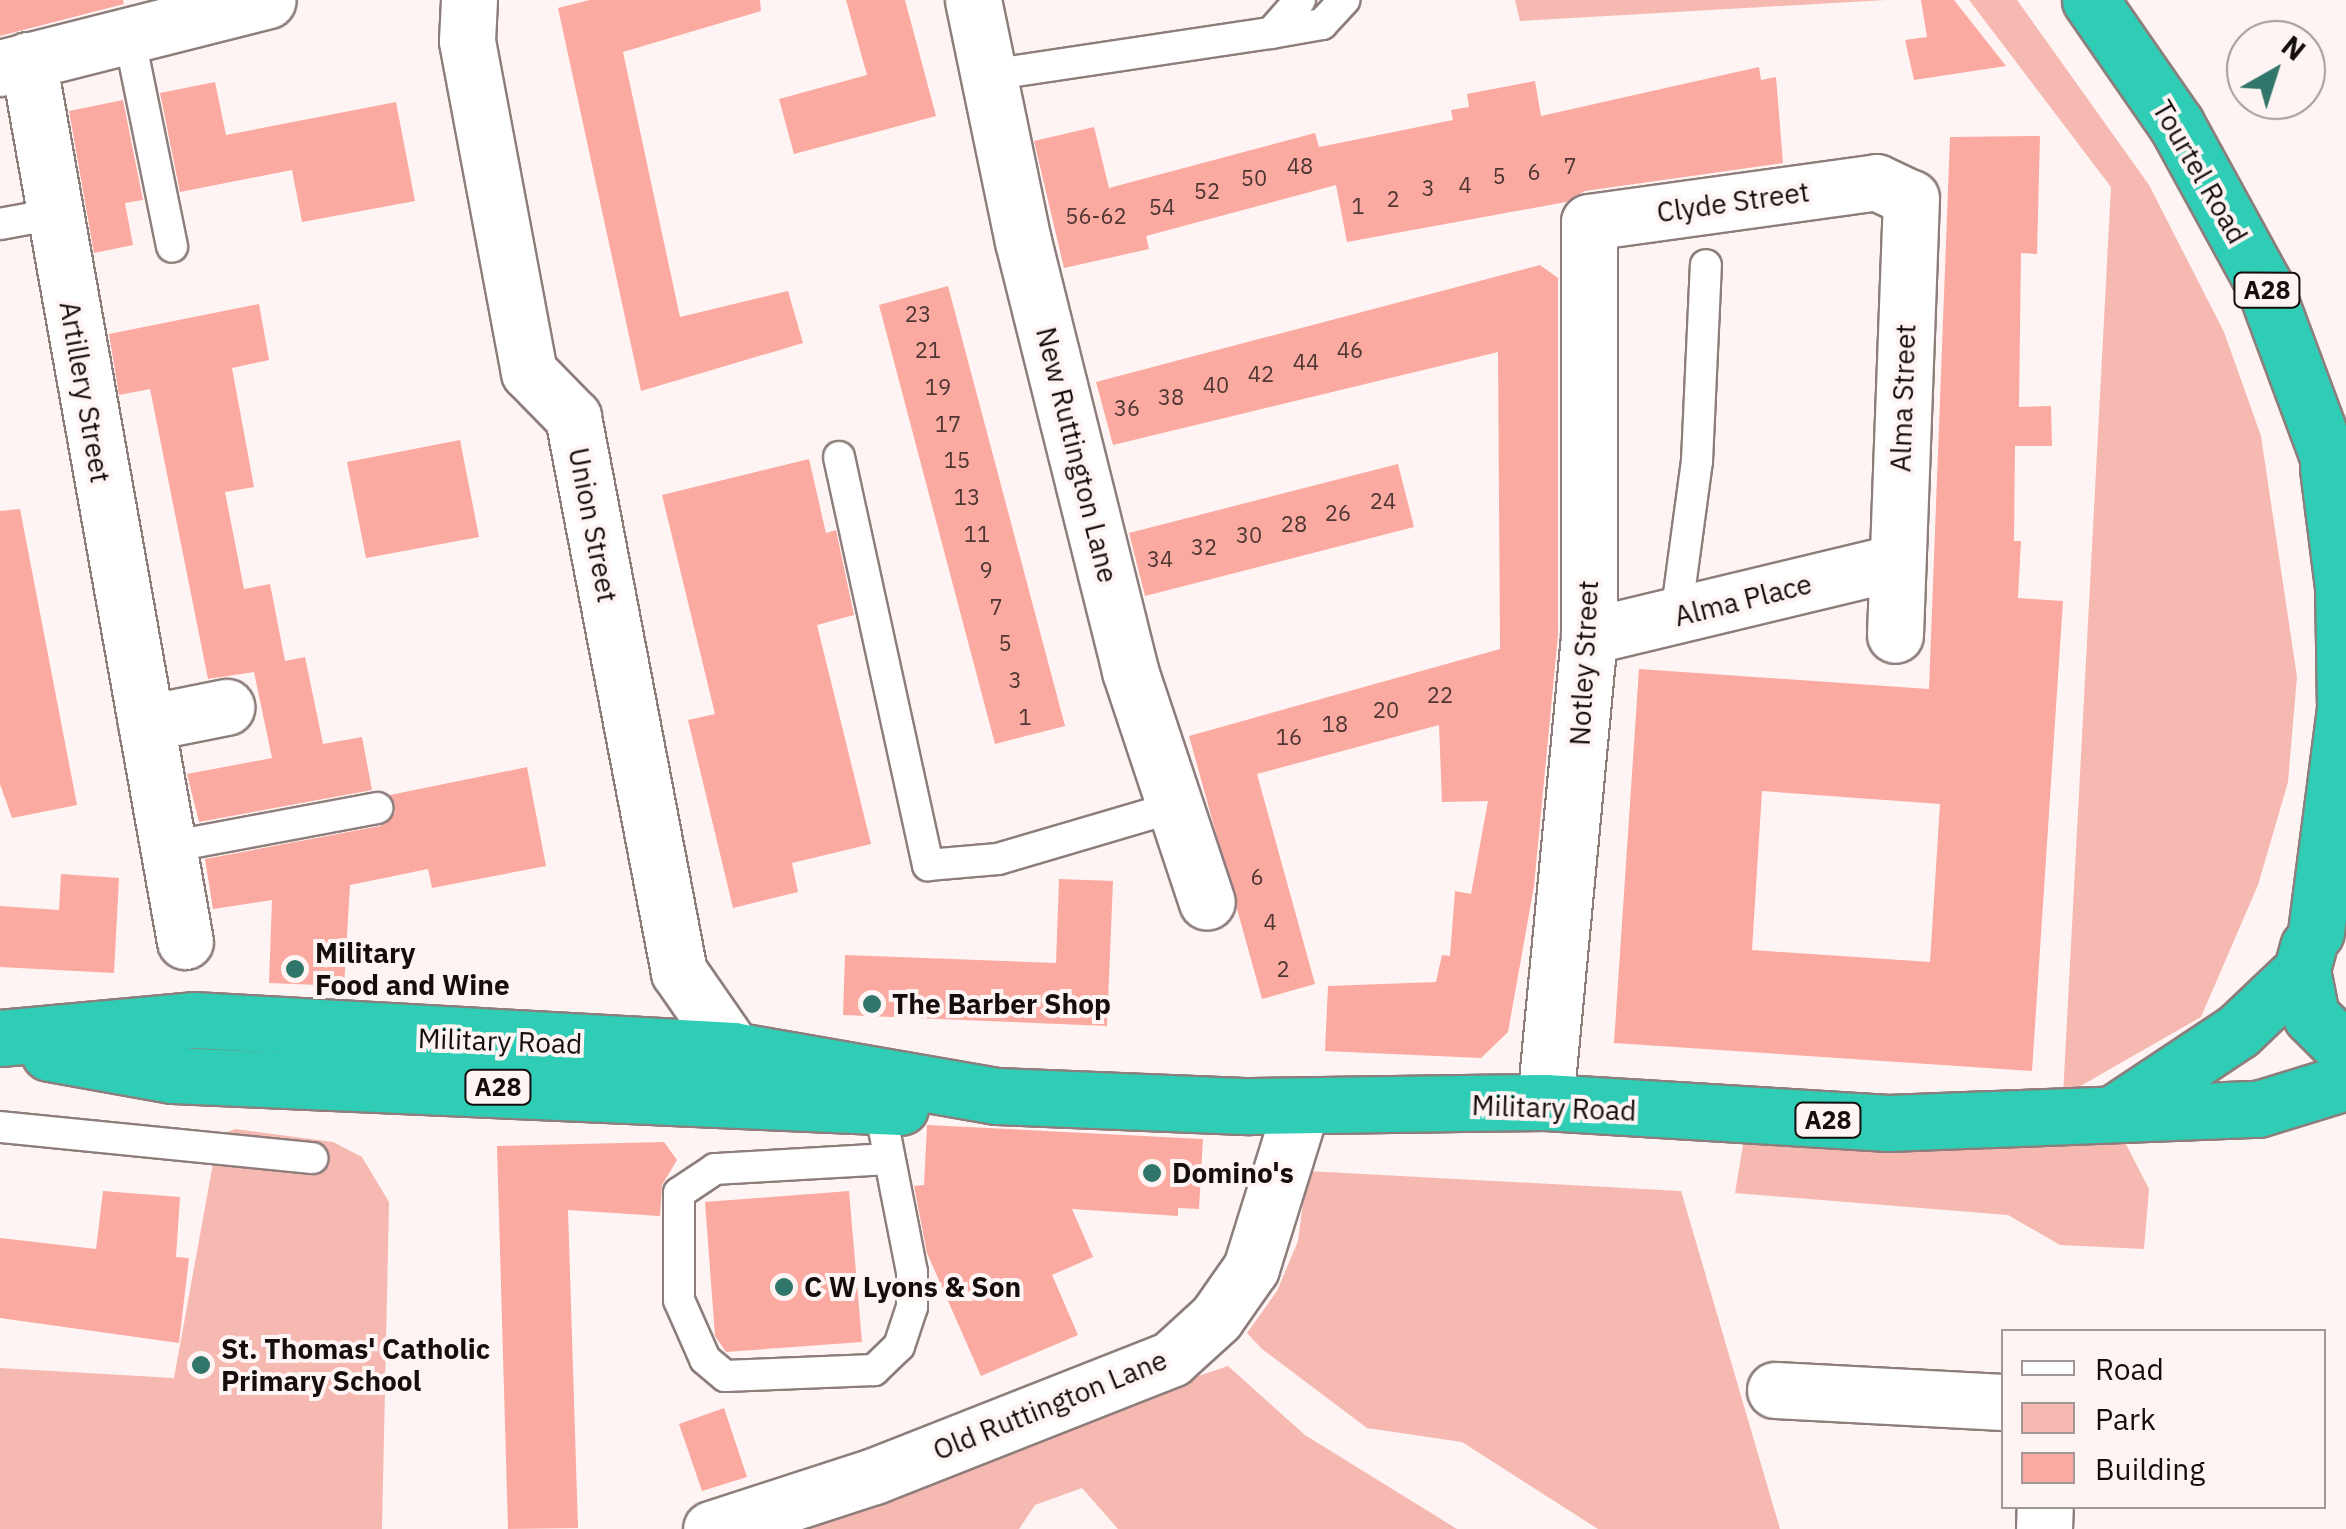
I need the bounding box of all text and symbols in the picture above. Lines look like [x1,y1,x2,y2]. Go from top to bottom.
north arrow [2226,20,2326,120]
text: N [2274,27,2313,69]
street label: Tourtel Road [2145,94,2255,250]
house number: 48 [1287,153,1313,179]
house number: 7 [1563,153,1577,179]
house number: 6 [1527,159,1541,185]
house number: 5 [1492,163,1506,189]
house number: 50 [1241,165,1267,191]
house number: 4 [1458,172,1472,198]
house number: 3 [1421,175,1435,201]
street label: Clyde Street [1655,175,1811,229]
house number: 52 [1194,178,1220,204]
house number: 2 [1386,186,1400,212]
house number: 1 [1351,193,1365,219]
house number: 54 [1149,194,1175,220]
house number: 56-62 [1065,203,1127,229]
road number: A28 [2232,270,2302,310]
street label: Artillery Street [53,299,117,485]
house number: 23 [905,301,931,327]
street label: Alma Street [1884,323,1922,473]
street label: New Ruttington Lane [1029,324,1125,586]
house number: 21 [915,337,941,363]
house number: 46 [1337,337,1363,363]
house number: 44 [1293,349,1319,375]
house number: 42 [1248,361,1274,387]
house number: 40 [1203,372,1229,398]
house number: 19 [925,374,951,400]
house number: 38 [1158,384,1184,410]
house number: 36 [1114,395,1140,421]
house number: 17 [935,411,961,437]
street label: Union Street [562,445,624,605]
house number: 15 [944,447,970,473]
house number: 13 [954,484,980,510]
house number: 24 [1370,488,1396,514]
house number: 26 [1325,500,1351,526]
house number: 28 [1281,511,1307,537]
house number: 11 [964,521,990,547]
house number: 30 [1236,522,1262,548]
house number: 32 [1191,534,1217,560]
house number: 34 [1147,546,1173,572]
house number: 9 [979,557,993,583]
street label: Alma Place [1671,567,1815,633]
street label: Notley Street [1563,579,1605,747]
house number: 7 [989,594,1003,620]
house number: 5 [998,630,1012,656]
house number: 3 [1008,667,1022,693]
house number: 22 [1427,682,1453,708]
house number: 20 [1373,697,1399,723]
house number: 1 [1018,704,1032,730]
house number: 18 [1322,711,1348,737]
house number: 16 [1276,724,1302,750]
house number: 6 [1250,864,1264,890]
house number: 4 [1263,909,1277,935]
place label: Military Food and Wine [315,936,510,1002]
house number: 2 [1276,956,1290,982]
marker: Military Food and Wine [284,958,306,980]
place label: The Barber Shop [892,987,1111,1021]
marker: The Barber Shop [861,993,883,1015]
street label: Military Road [417,1021,583,1061]
road number: A28 [463,1067,533,1107]
street label: Military Road [1471,1088,1637,1128]
road number: A28 [1793,1100,1863,1140]
place label: Domino's [1172,1156,1294,1190]
marker: Domino's [1141,1162,1163,1184]
place label: C W Lyons & Son [804,1270,1021,1304]
marker: C W Lyons & Son [773,1276,795,1298]
legend [2001,1329,2326,1509]
place label: St. Thomas' Catholic Primary School [221,1332,490,1398]
street label: Old Ruttington Lane [928,1343,1172,1467]
text: Road [2095,1349,2164,1388]
marker: St. Thomas' Catholic Primary School [190,1354,212,1376]
text: Park [2095,1399,2156,1438]
text: Building [2095,1449,2205,1488]

